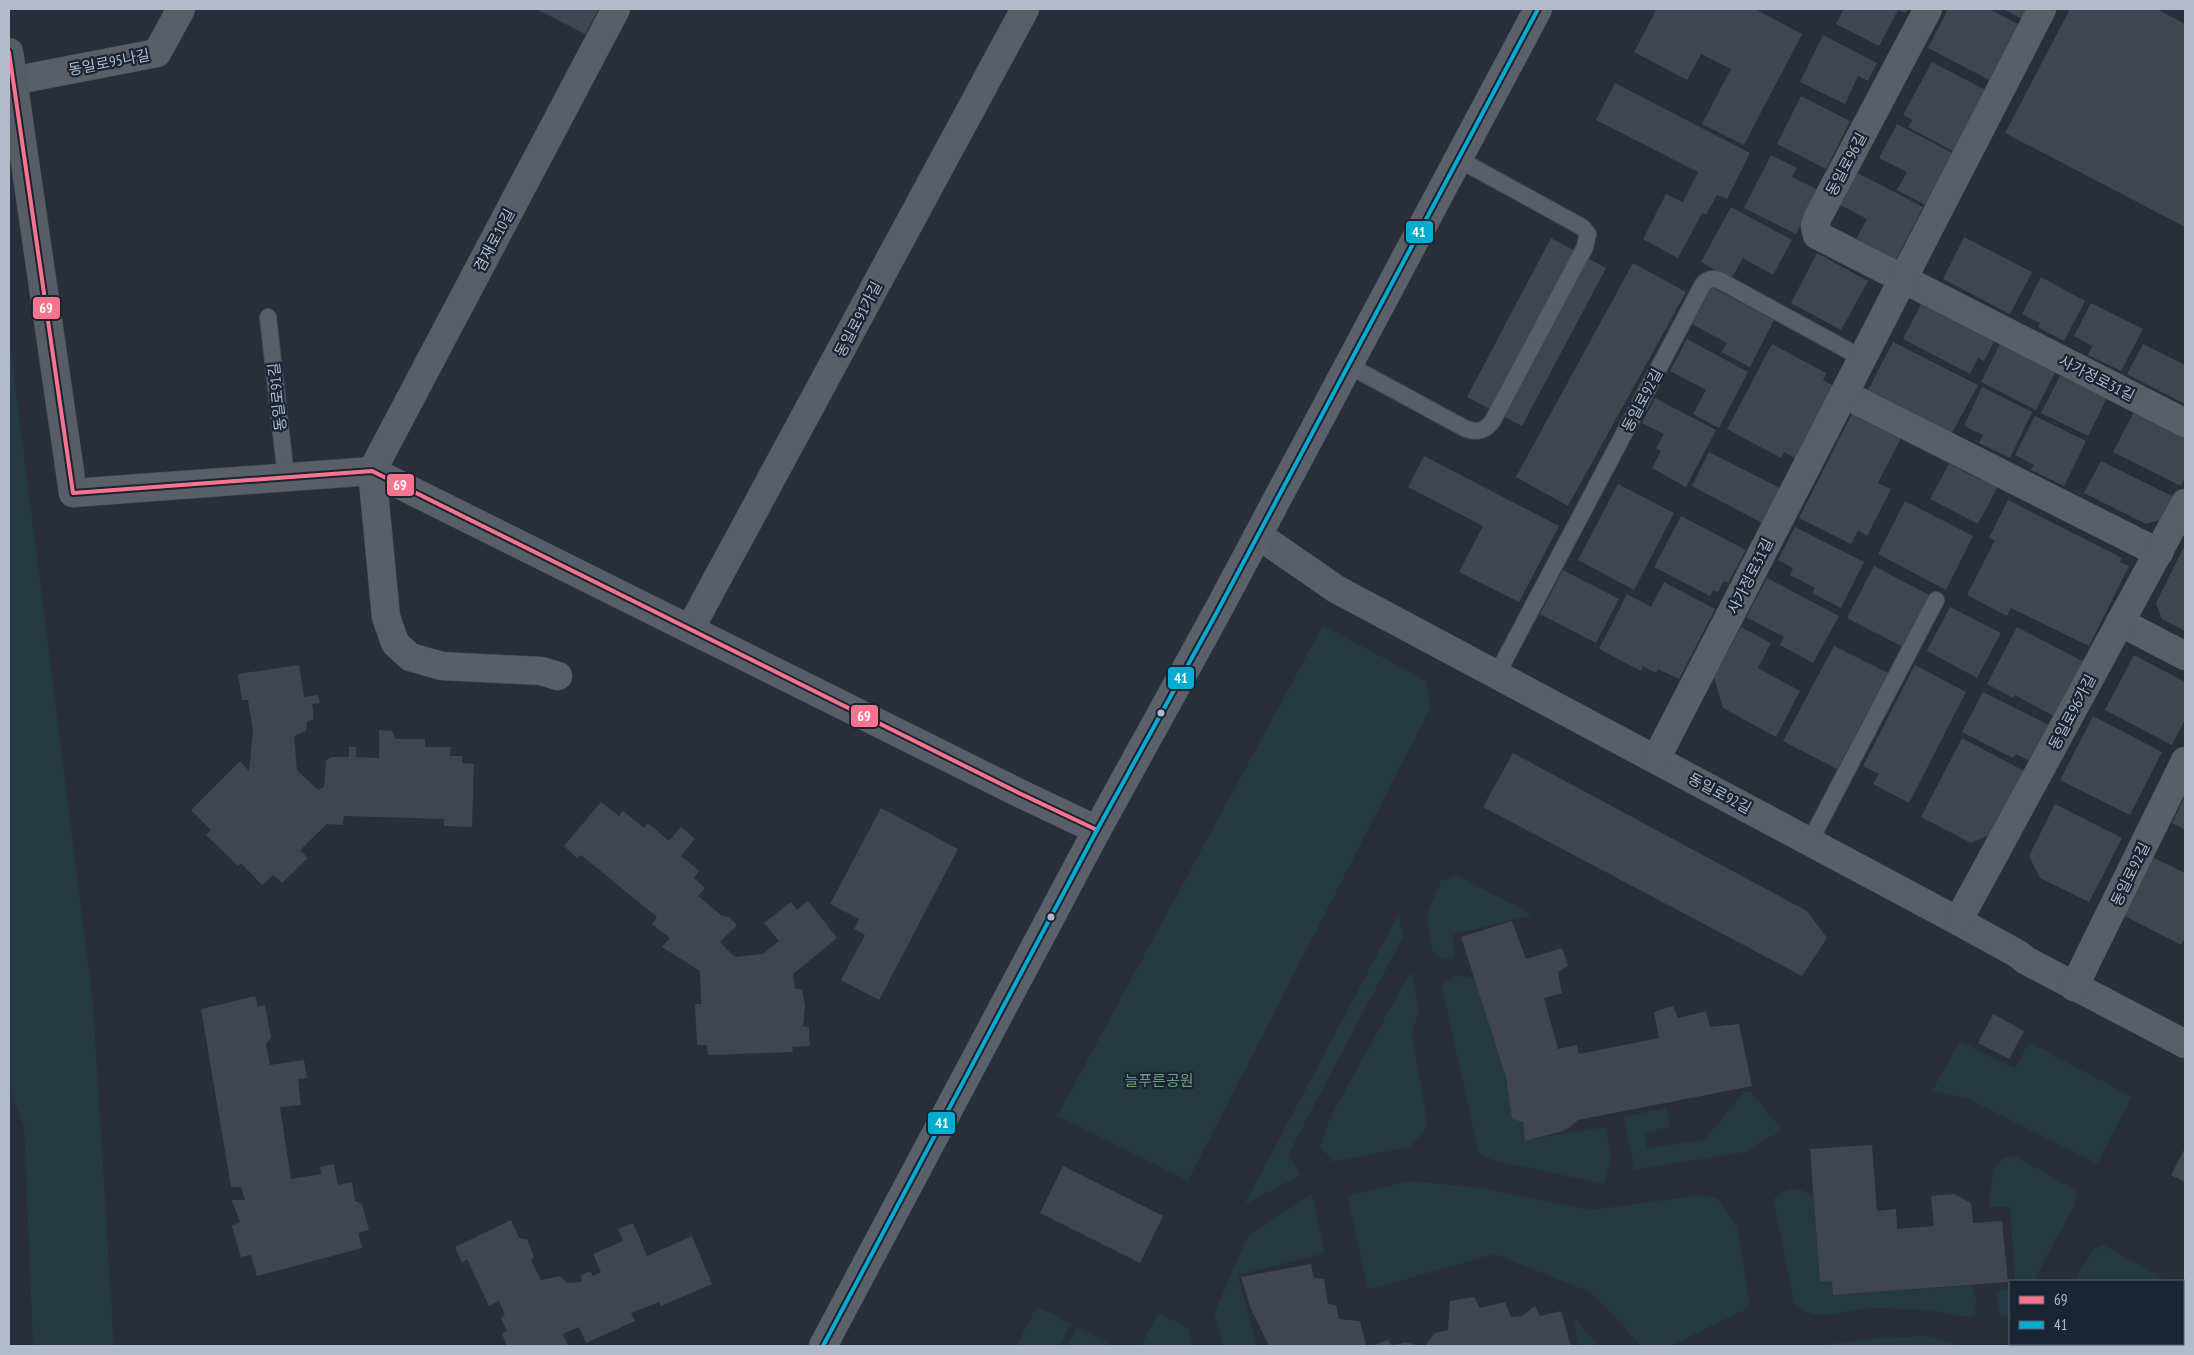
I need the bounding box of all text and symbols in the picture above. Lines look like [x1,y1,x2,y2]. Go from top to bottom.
street label: 동일로95나길 [67,45,151,79]
street label: 동일로96길 [1821,129,1871,199]
street label: 겸재로10길 [469,205,519,275]
line badge: 41 [1405,220,1434,244]
text: 41 [1412,223,1426,241]
street label: 동일로91가길 [830,278,886,360]
line badge: 69 [32,296,61,320]
text: 69 [39,299,53,317]
street label: 사가정로31길 [2056,351,2138,405]
street label: 동일로91길 [264,362,290,432]
street label: 동일로92길 [1617,365,1667,435]
line badge: 69 [386,473,415,497]
text: 69 [393,476,407,494]
street label: 사가정로31길 [1723,535,1777,617]
line badge: 41 [1167,666,1195,690]
text: 41 [1174,669,1188,687]
street label: 동일로96가길 [2044,671,2100,753]
line badge: 69 [850,704,879,728]
text: 69 [857,707,871,725]
unlabelled marker [1156,708,1166,718]
street label: 동일로92길 [1685,768,1755,818]
street label: 동일로92길 [2106,839,2154,909]
unlabelled marker [1046,912,1056,922]
park label: 늘푸른공원 [1124,1071,1194,1090]
line badge: 41 [927,1111,956,1135]
text: 41 [935,1114,949,1132]
legend [2009,1280,2184,1345]
text: 69 [2054,1290,2068,1309]
text: 41 [2054,1315,2068,1334]

